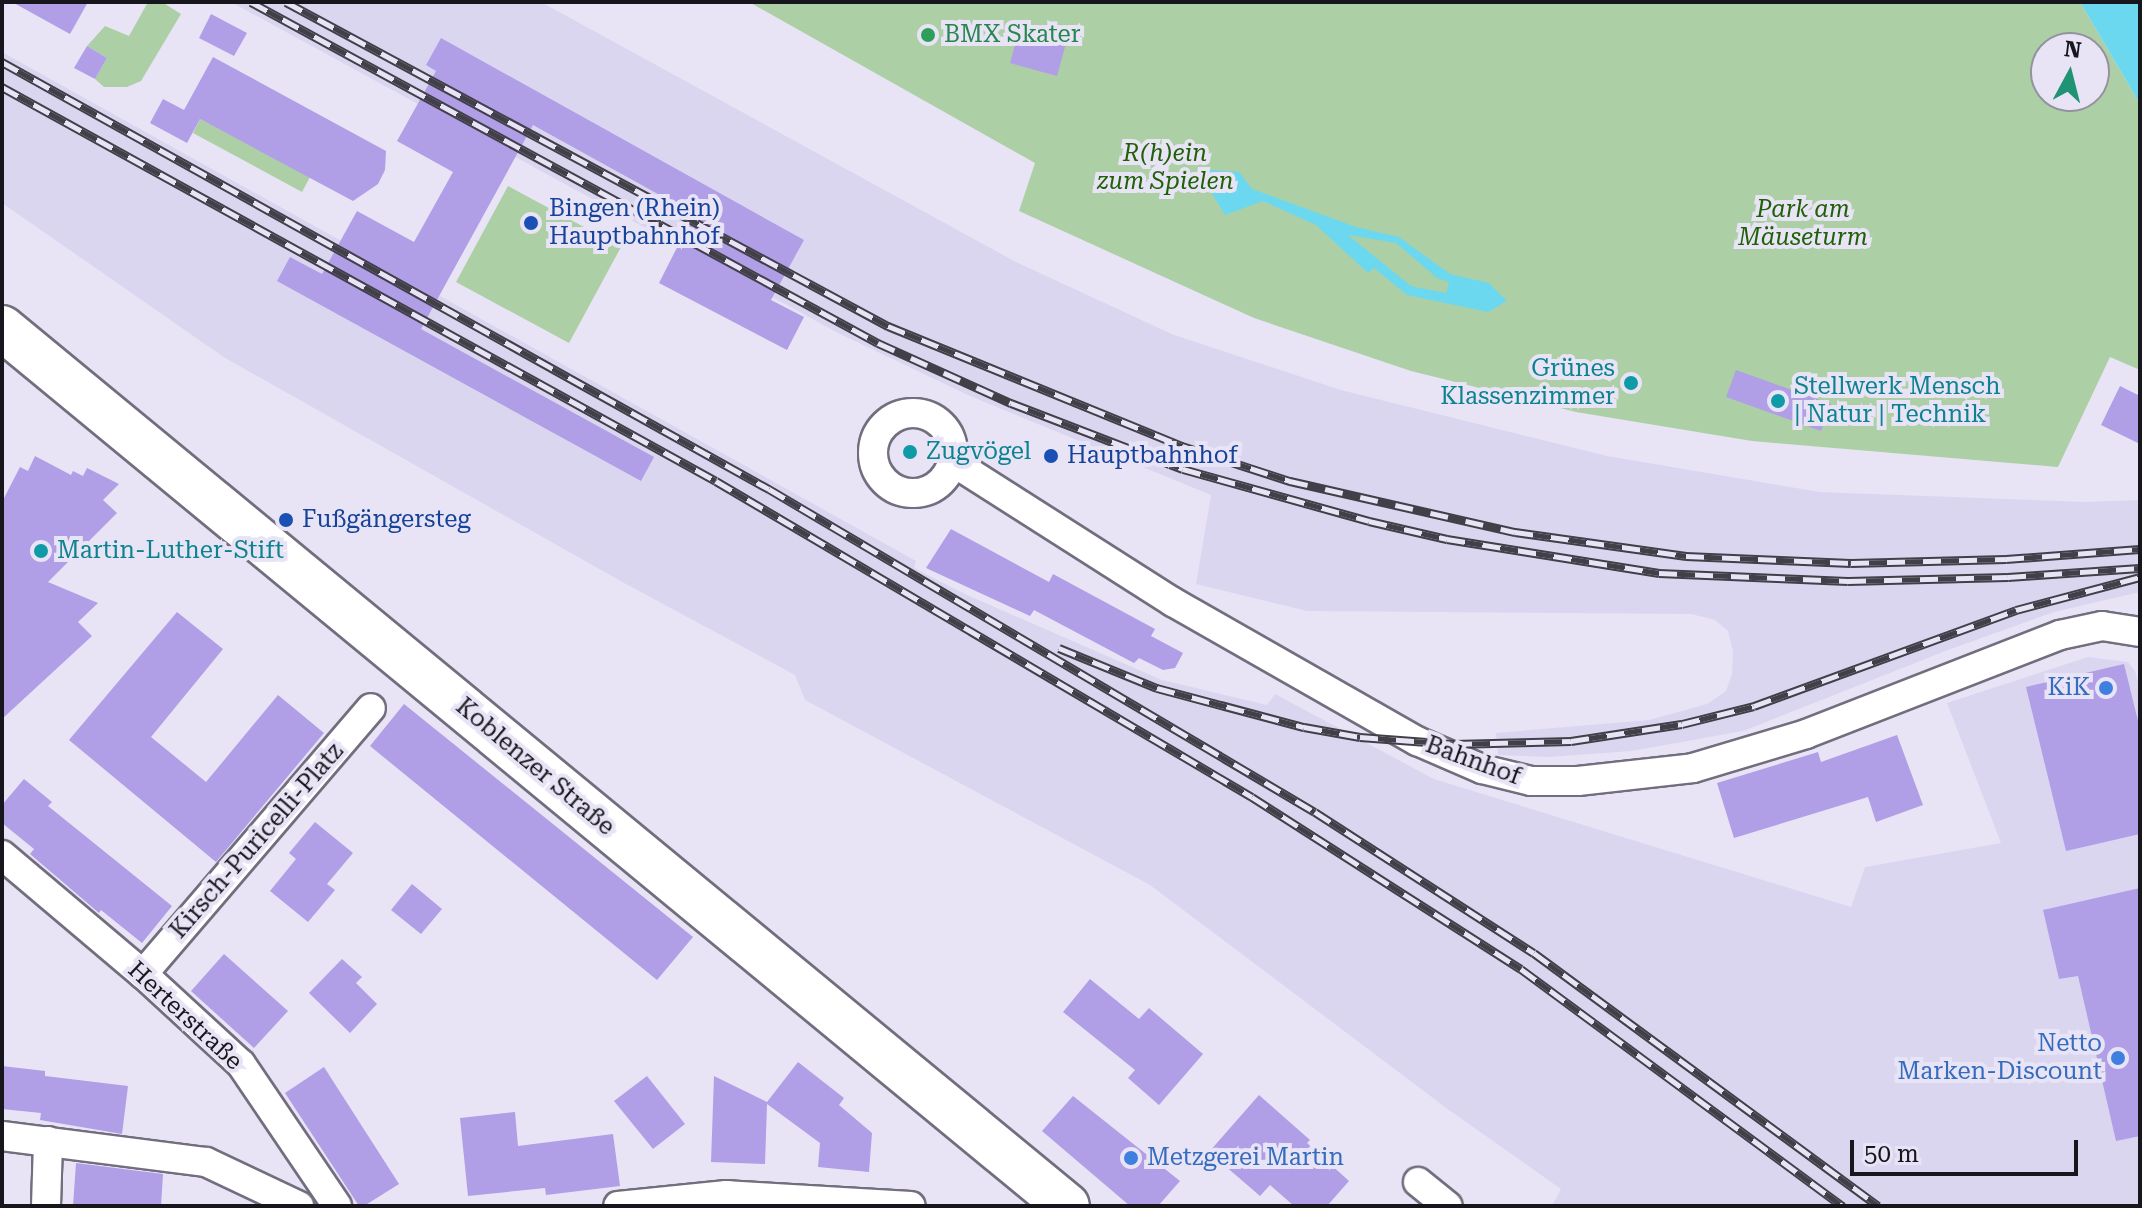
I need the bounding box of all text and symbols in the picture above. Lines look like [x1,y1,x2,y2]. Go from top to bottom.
place label: BMX Skater [944,21,1081,49]
marker: BMX Skater [919,26,937,44]
north arrow [2030,32,2110,112]
text: N [2063,36,2083,63]
park label: R(h)ein zum Spielen [1097,140,1233,196]
place label: Bingen (Rhein) Hauptbahnhof [549,195,720,251]
park label: Park am Mäuseturm [1738,196,1868,252]
marker: Bingen (Rhein) Hauptbahnhof [520,212,542,234]
place label: Grünes Klassenzimmer [1440,355,1615,411]
place label: Stellwerk Mensch | Natur | Technik [1794,373,2000,429]
marker: Grünes Klassenzimmer [1622,374,1640,392]
marker: Stellwerk Mensch | Natur | Technik [1769,392,1787,410]
place label: Zugvögel [926,438,1031,466]
place label: Hauptbahnhof [1067,442,1237,470]
marker: Zugvögel [901,443,919,461]
marker: Hauptbahnhof [1042,447,1060,465]
place label: Fußgängersteg [302,506,471,534]
marker: Fußgängersteg [277,511,295,529]
place label: Martin-Luther-Stift [57,537,284,565]
marker: Martin-Luther-Stift [32,542,50,560]
place label: KiK [2047,674,2090,702]
marker: KiK [2097,679,2115,697]
street label: Koblenzer Straße [450,692,620,842]
street label: Bahnhof [1422,731,1524,791]
street label: Kirsch-Puricelli-Platz [164,737,350,945]
street label: Herterstraße [122,956,248,1076]
place label: Netto Marken-Discount [1898,1030,2102,1086]
marker: Netto Marken-Discount [2109,1049,2127,1067]
scale bar [1854,1124,2082,1174]
text: 50 m [1864,1140,1919,1168]
place label: Metzgerei Martin [1147,1144,1344,1172]
marker: Metzgerei Martin [1122,1149,1140,1167]

